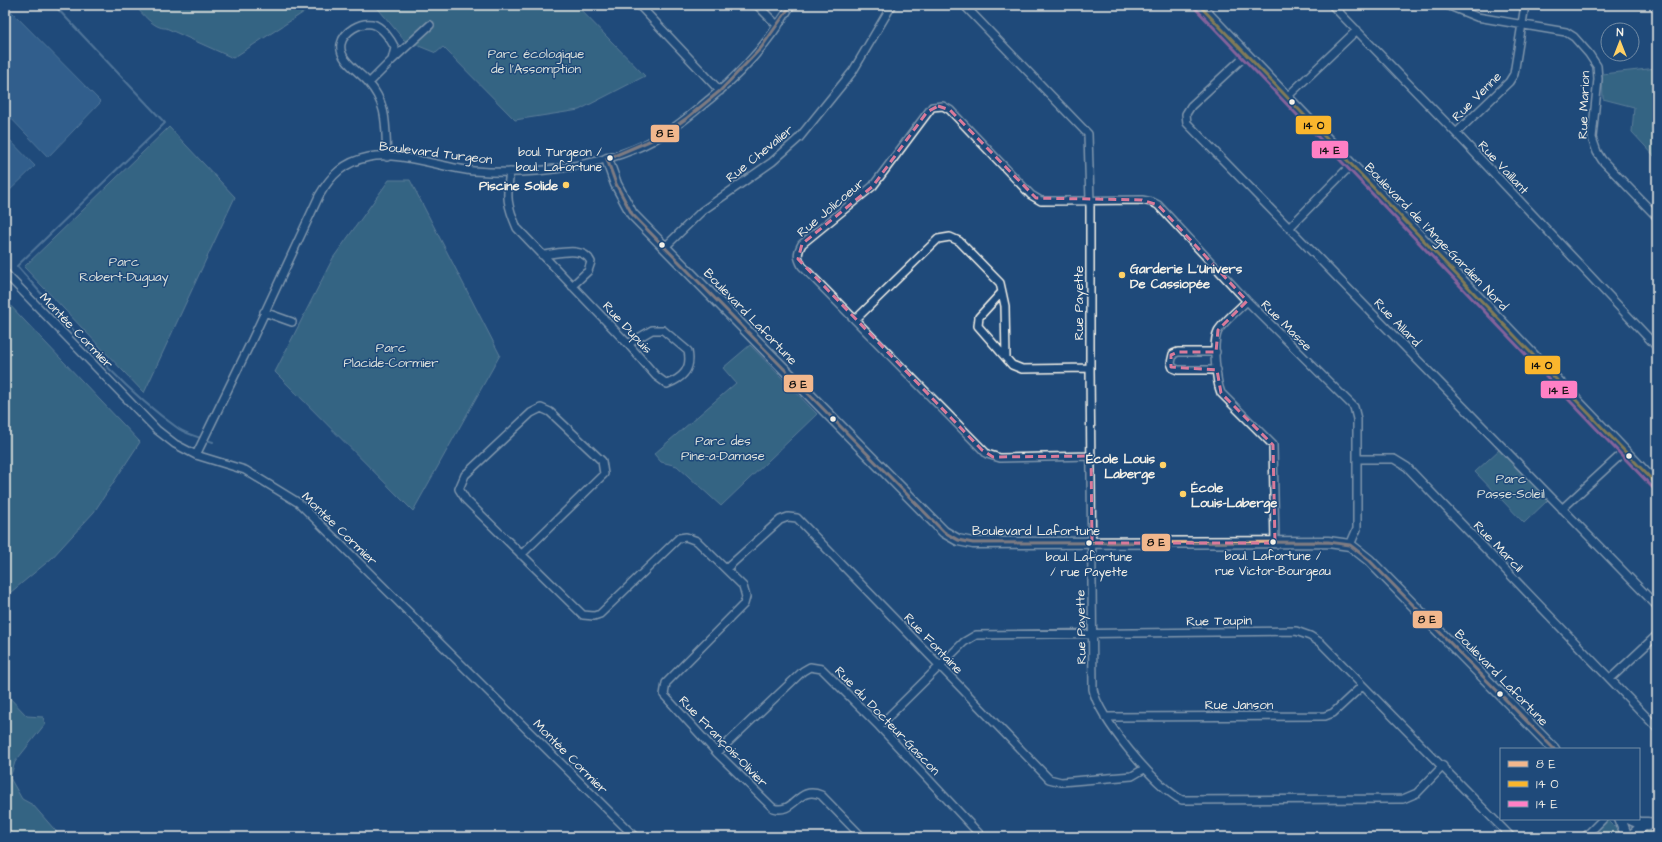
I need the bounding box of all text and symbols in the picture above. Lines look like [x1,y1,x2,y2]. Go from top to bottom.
north arrow [1600,22,1640,62]
text: N [1617,25,1624,40]
park label: Parc écologique de l'Assomption [488,45,584,78]
street label: Rue Venne [1448,68,1505,125]
street label: Rue Marion [1574,70,1594,140]
unlabelled marker [1287,97,1297,107]
line badge: 14 O [1295,115,1332,135]
text: 14 O [1304,118,1325,133]
street label: Rue Chevalier [722,121,797,187]
line badge: 8 E [650,124,680,143]
text: 8 E [656,126,675,141]
street label: Boulevard Turgeon [378,137,494,170]
street label: Rue Vaillant [1474,137,1533,199]
line badge: 14 E [1311,140,1349,159]
text: 14 E [1320,143,1340,158]
place label: boul. Turgeon / boul. Lafortune [516,144,603,176]
marker: boul. Turgeon / boul. Lafortune [605,153,615,163]
street label: Boulevard de l'Ange-Gardien Nord [1360,159,1512,316]
street label: Rue Jolicoeur [793,174,868,241]
place label: Piscine Solide [479,177,558,195]
marker: Piscine Solide [561,180,571,190]
unlabelled marker [657,240,667,250]
park label: Parc Robert-Duguay [79,253,169,287]
place label: Garderie L'Univers De Cassiopée [1130,260,1243,294]
street label: Boulevard Lafortune [699,264,801,369]
street label: Rue Payette [1070,266,1089,340]
marker: Garderie L'Univers De Cassiopée [1117,270,1127,280]
street label: Montée Cormier [35,289,117,373]
street label: Rue Allard [1370,295,1425,351]
street label: Rue Masse [1257,296,1316,355]
street label: Rue Dupuis [598,298,656,358]
park label: Parc Placide-Cormier [344,339,438,372]
line badge: 14 O [1524,355,1561,375]
text: 14 O [1532,358,1553,373]
line badge: 8 E [783,374,814,393]
text: 8 E [789,377,808,392]
line badge: 14 E [1540,380,1578,399]
text: 14 E [1549,383,1569,398]
unlabelled marker [828,414,838,424]
park label: Parc des Pine-a-Damase [681,432,765,465]
place label: École Louis Laberge [1086,450,1155,485]
unlabelled marker [1624,451,1634,461]
marker: École Louis Laberge [1158,460,1168,470]
park label: Parc Passe-Soleil [1477,470,1545,503]
place label: École Louis-Laberge [1191,479,1277,514]
street label: Montée Cormier [297,488,381,570]
marker: École Louis-Laberge [1178,489,1188,499]
street label: Rue Marcil [1469,517,1527,576]
street label: Boulevard Lafortune [972,522,1100,540]
line badge: 8 E [1141,533,1171,552]
text: 8 E [1147,535,1166,550]
marker: boul. Lafortune / rue Victor-Bourgeau [1268,537,1278,547]
marker: boul. Lafortune / rue Payette [1084,538,1094,548]
place label: boul. Lafortune / rue Victor-Bourgeau [1215,548,1331,581]
place label: boul. Lafortune / rue Payette [1046,549,1133,582]
street label: Rue Payette [1071,589,1092,665]
street label: Rue Fontaine [900,609,967,678]
line badge: 8 E [1412,610,1443,629]
street label: Rue Toupin [1186,611,1253,631]
text: 8 E [1418,612,1437,627]
street label: Boulevard Lafortune [1450,625,1552,730]
street label: Rue du Docteur-Gascon [831,662,944,779]
unlabelled marker [1495,689,1505,699]
street label: Rue François-Olivier [675,692,772,792]
street label: Rue Janson [1205,696,1274,714]
street label: Montée Cormier [529,715,612,798]
legend [1500,748,1640,820]
text: 8 E [1536,756,1556,773]
text: 14 O [1536,776,1559,793]
text: 14 E [1536,796,1558,813]

